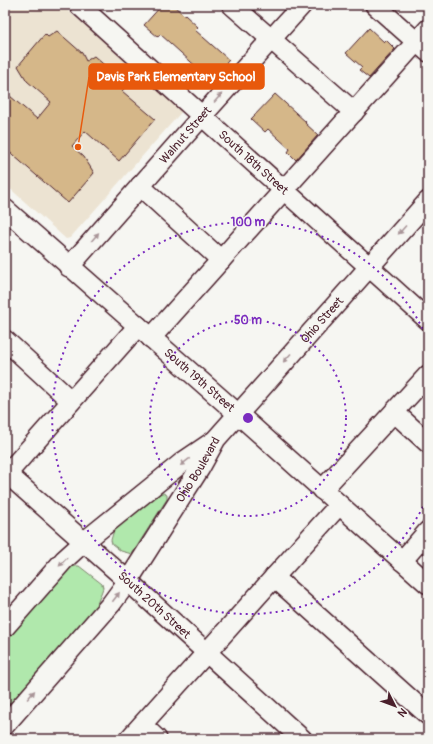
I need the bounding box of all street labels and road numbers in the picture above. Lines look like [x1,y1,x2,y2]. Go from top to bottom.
street label: Walnut Street [156,103,215,167]
street label: South 18th Street [215,127,291,198]
street label: Ohio Street [298,294,347,347]
street label: South 19th Street [161,345,238,416]
street label: Ohio Boulevard [173,434,224,505]
street label: South 20th Street [115,569,194,642]

